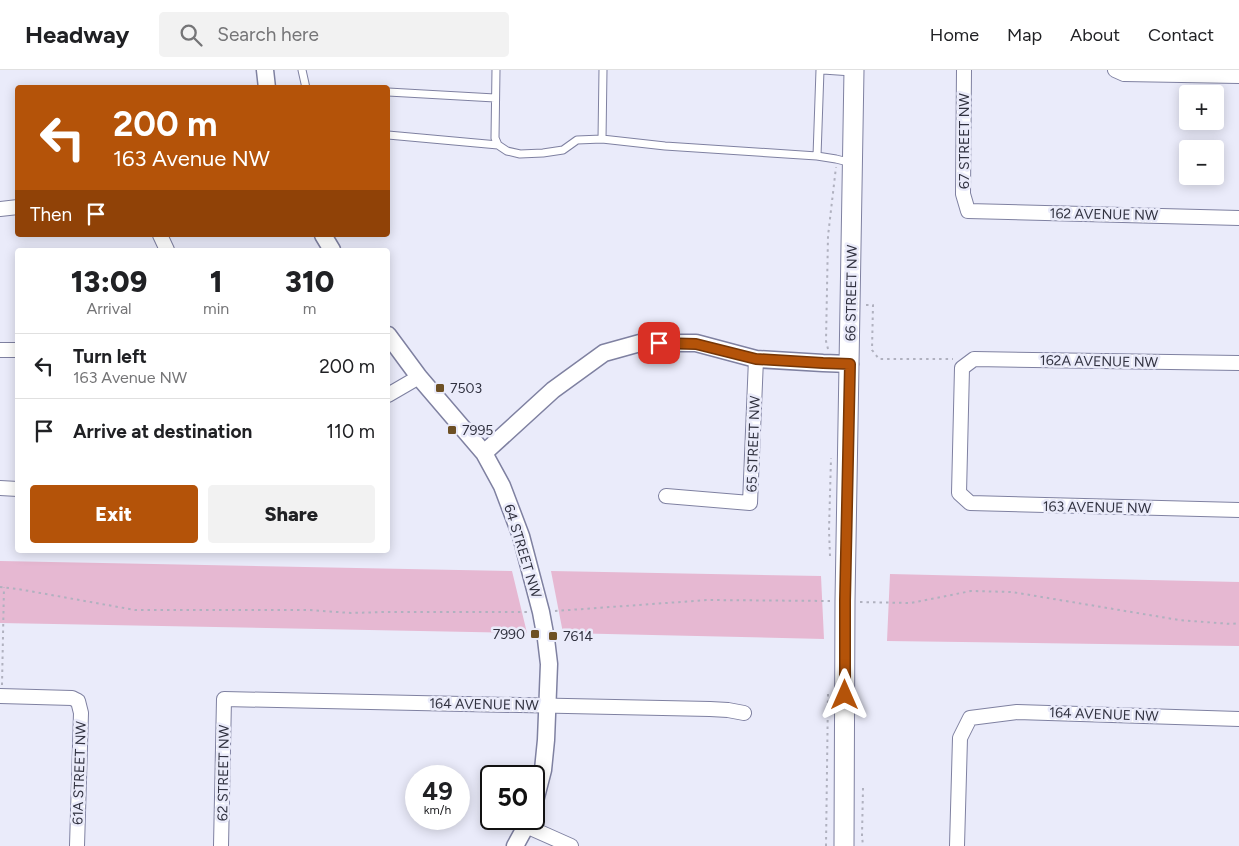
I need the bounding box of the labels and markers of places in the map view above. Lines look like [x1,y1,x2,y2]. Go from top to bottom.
pin [638,322,680,364]
place label: 7503 [450,380,482,397]
marker: 7503 [434,382,446,394]
place label: 7995 [462,422,493,439]
marker: 7995 [446,424,458,436]
place label: 7990 [493,626,525,643]
marker: 7990 [529,628,541,640]
place label: 7614 [563,628,593,645]
marker: 7614 [547,630,559,642]

